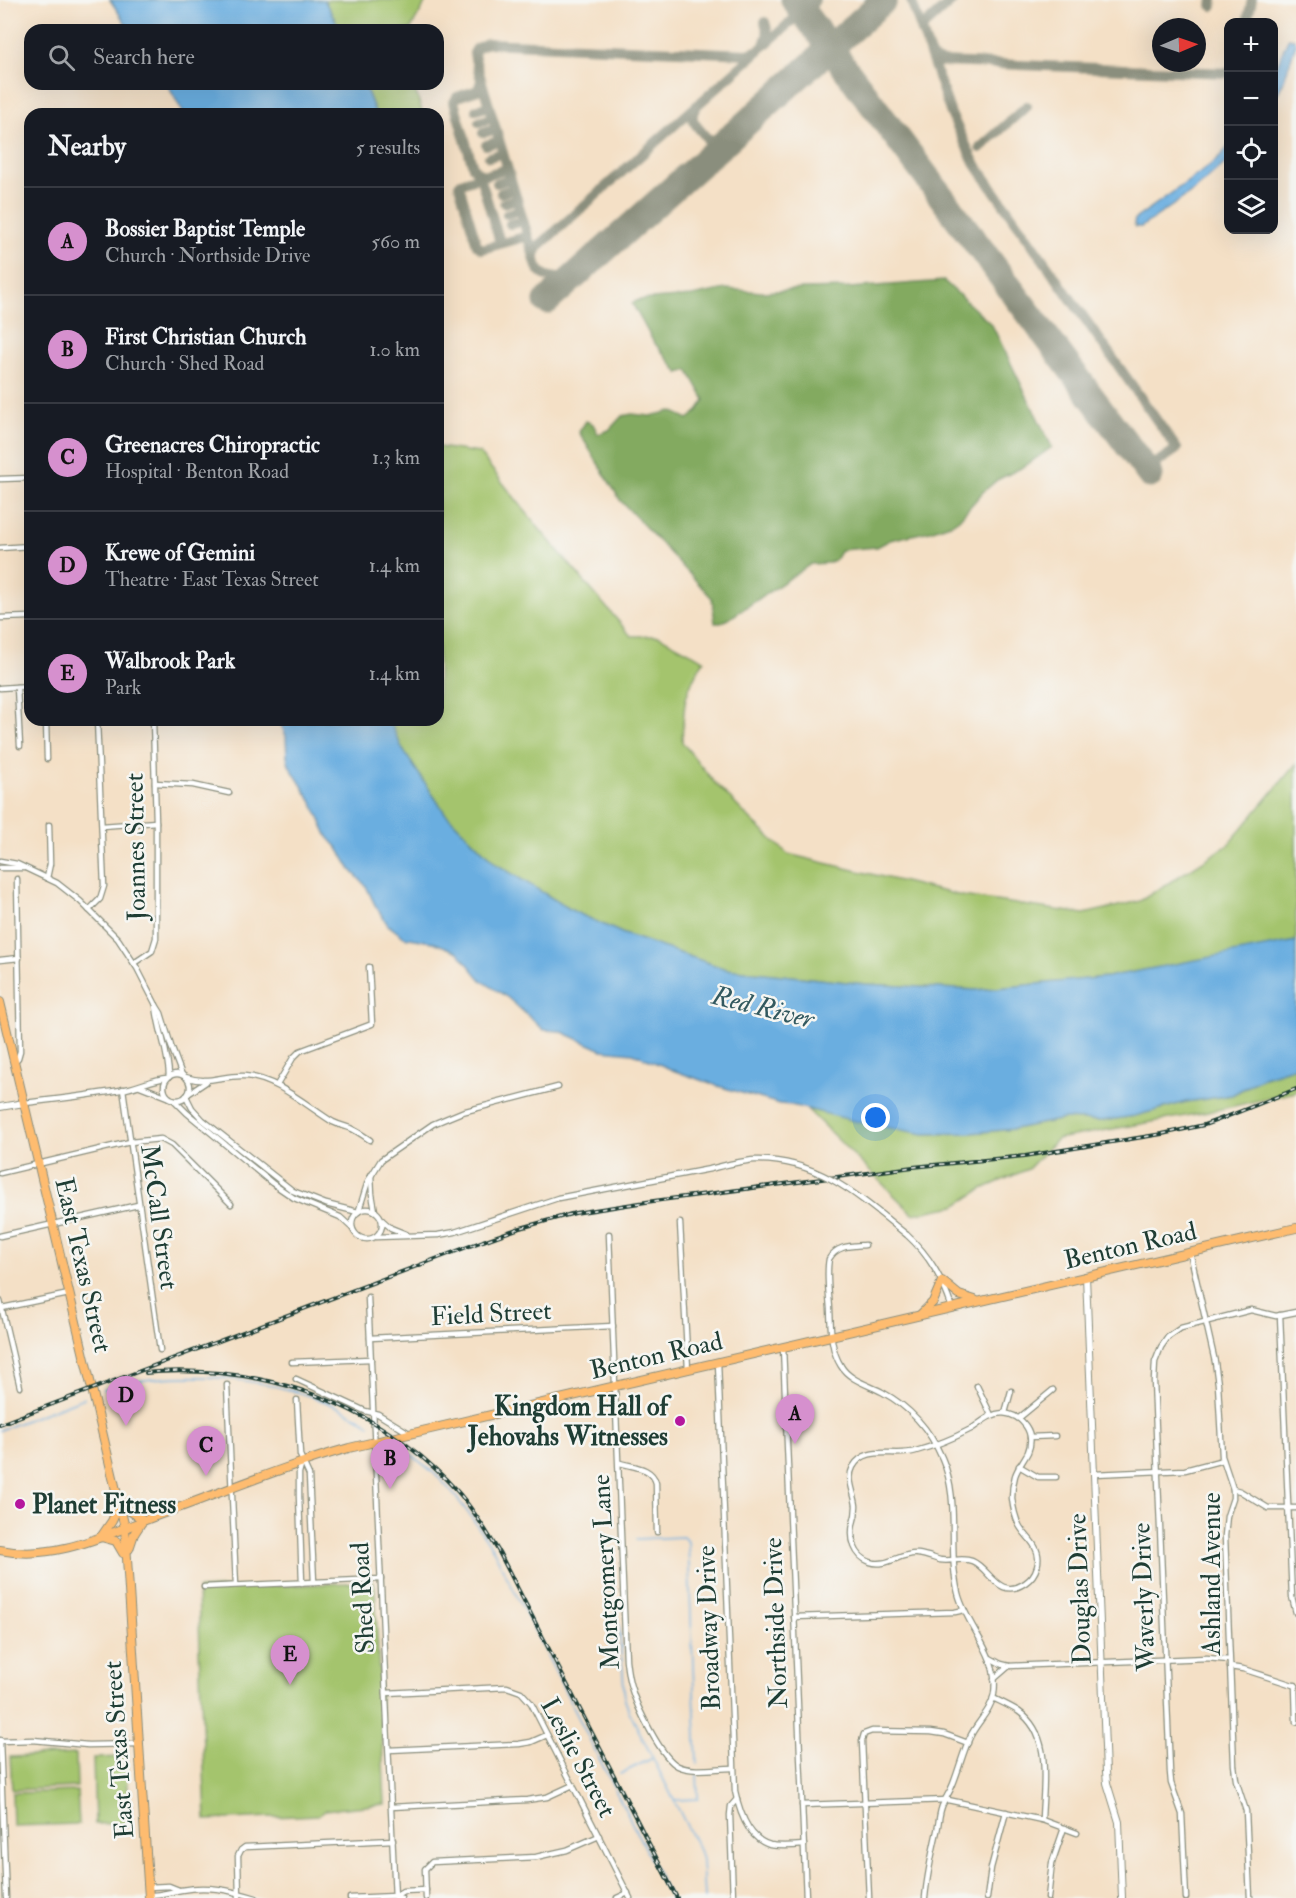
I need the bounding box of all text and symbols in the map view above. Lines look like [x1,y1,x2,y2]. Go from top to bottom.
north arrow [1152,18,1206,72]
map controls [1224,18,1278,234]
button: + [1224,18,1278,72]
search box [24,24,444,90]
icon: search [45,41,78,74]
text: Search here [93,43,195,71]
button: − [1224,72,1278,126]
button: locate [1224,126,1278,180]
text: Nearby [48,131,126,163]
text: 5 results [356,135,420,160]
button: layers [1224,180,1278,234]
text: Bossier Baptist Temple [105,215,305,243]
text: A [61,229,74,254]
text: 560 m [371,229,420,254]
text: Church · Northside Drive [105,243,310,268]
text: First Christian Church [105,323,307,351]
text: B [61,337,74,362]
text: 1.0 km [369,337,420,362]
text: Church · Shed Road [105,351,264,376]
text: Greenacres Chiropractic [105,431,320,459]
text: C [60,445,75,470]
text: 1.3 km [372,445,420,470]
text: Hospital · Benton Road [105,459,289,484]
text: Krewe of Gemini [105,539,255,567]
text: D [59,553,76,578]
text: 1.4 km [369,553,420,578]
text: Theatre · East Texas Street [105,567,319,592]
text: Walbrook Park [105,647,235,675]
text: E [60,661,75,686]
text: 1.4 km [369,661,420,686]
text: Park [105,675,141,700]
street label: Joannes Street [119,773,153,922]
water label: Red River [708,979,819,1037]
your location [861,1103,890,1132]
street label: McCall Street [133,1142,185,1292]
street label: East Texas Street [47,1175,119,1356]
street label: Benton Road [1061,1215,1200,1277]
street label: Field Street [430,1295,552,1333]
street label: Benton Road [587,1325,726,1387]
pin: D [106,1376,146,1426]
place label: Kingdom Hall of Jehovahs Witnesses [466,1391,673,1453]
pin: A [776,1394,814,1444]
marker: Kingdom Hall of Jehovahs Witnesses [673,1414,687,1428]
pin: C [186,1426,226,1476]
pin: B [370,1440,410,1489]
street label: Montgomery Lane [585,1473,627,1670]
place label: Planet Fitness [32,1489,176,1521]
street label: Ashland Avenue [1196,1492,1228,1657]
marker: Planet Fitness [13,1497,27,1511]
street label: Douglas Drive [1061,1513,1099,1665]
street label: Waverly Drive [1125,1522,1163,1673]
street label: Northside Drive [757,1537,795,1709]
street label: Shed Road [344,1541,382,1655]
street label: Broadway Drive [690,1545,728,1711]
pin: E [270,1636,310,1685]
street label: East Texas Street [97,1660,141,1840]
street label: Leslie Street [533,1692,623,1823]

